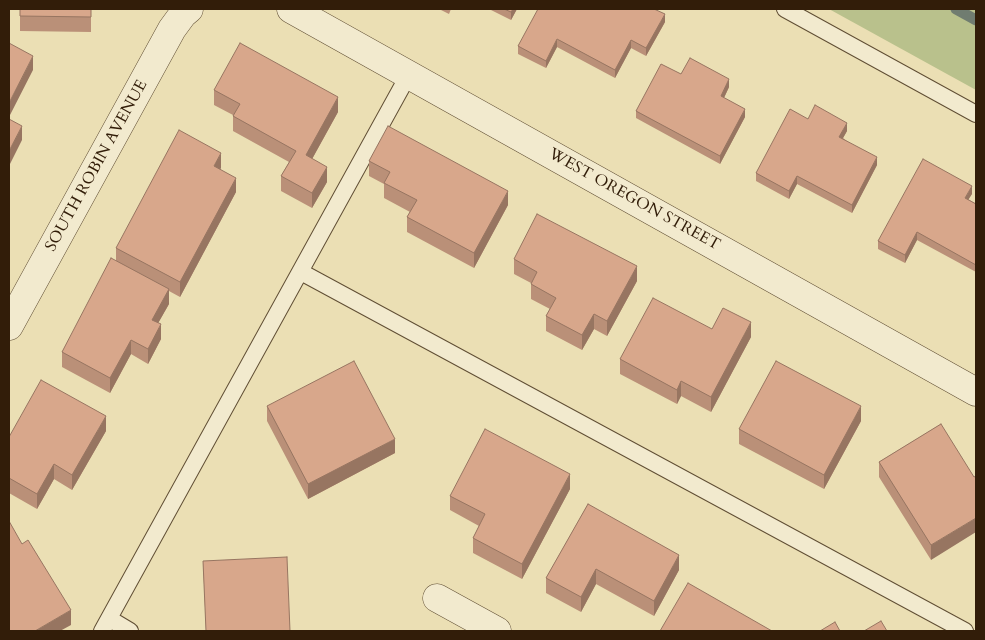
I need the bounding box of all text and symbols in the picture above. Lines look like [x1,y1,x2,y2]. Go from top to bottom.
street label: SOUTH ROBIN AVENUE [42,77,152,255]
street label: WEST OREGON STREET [545,145,723,255]

